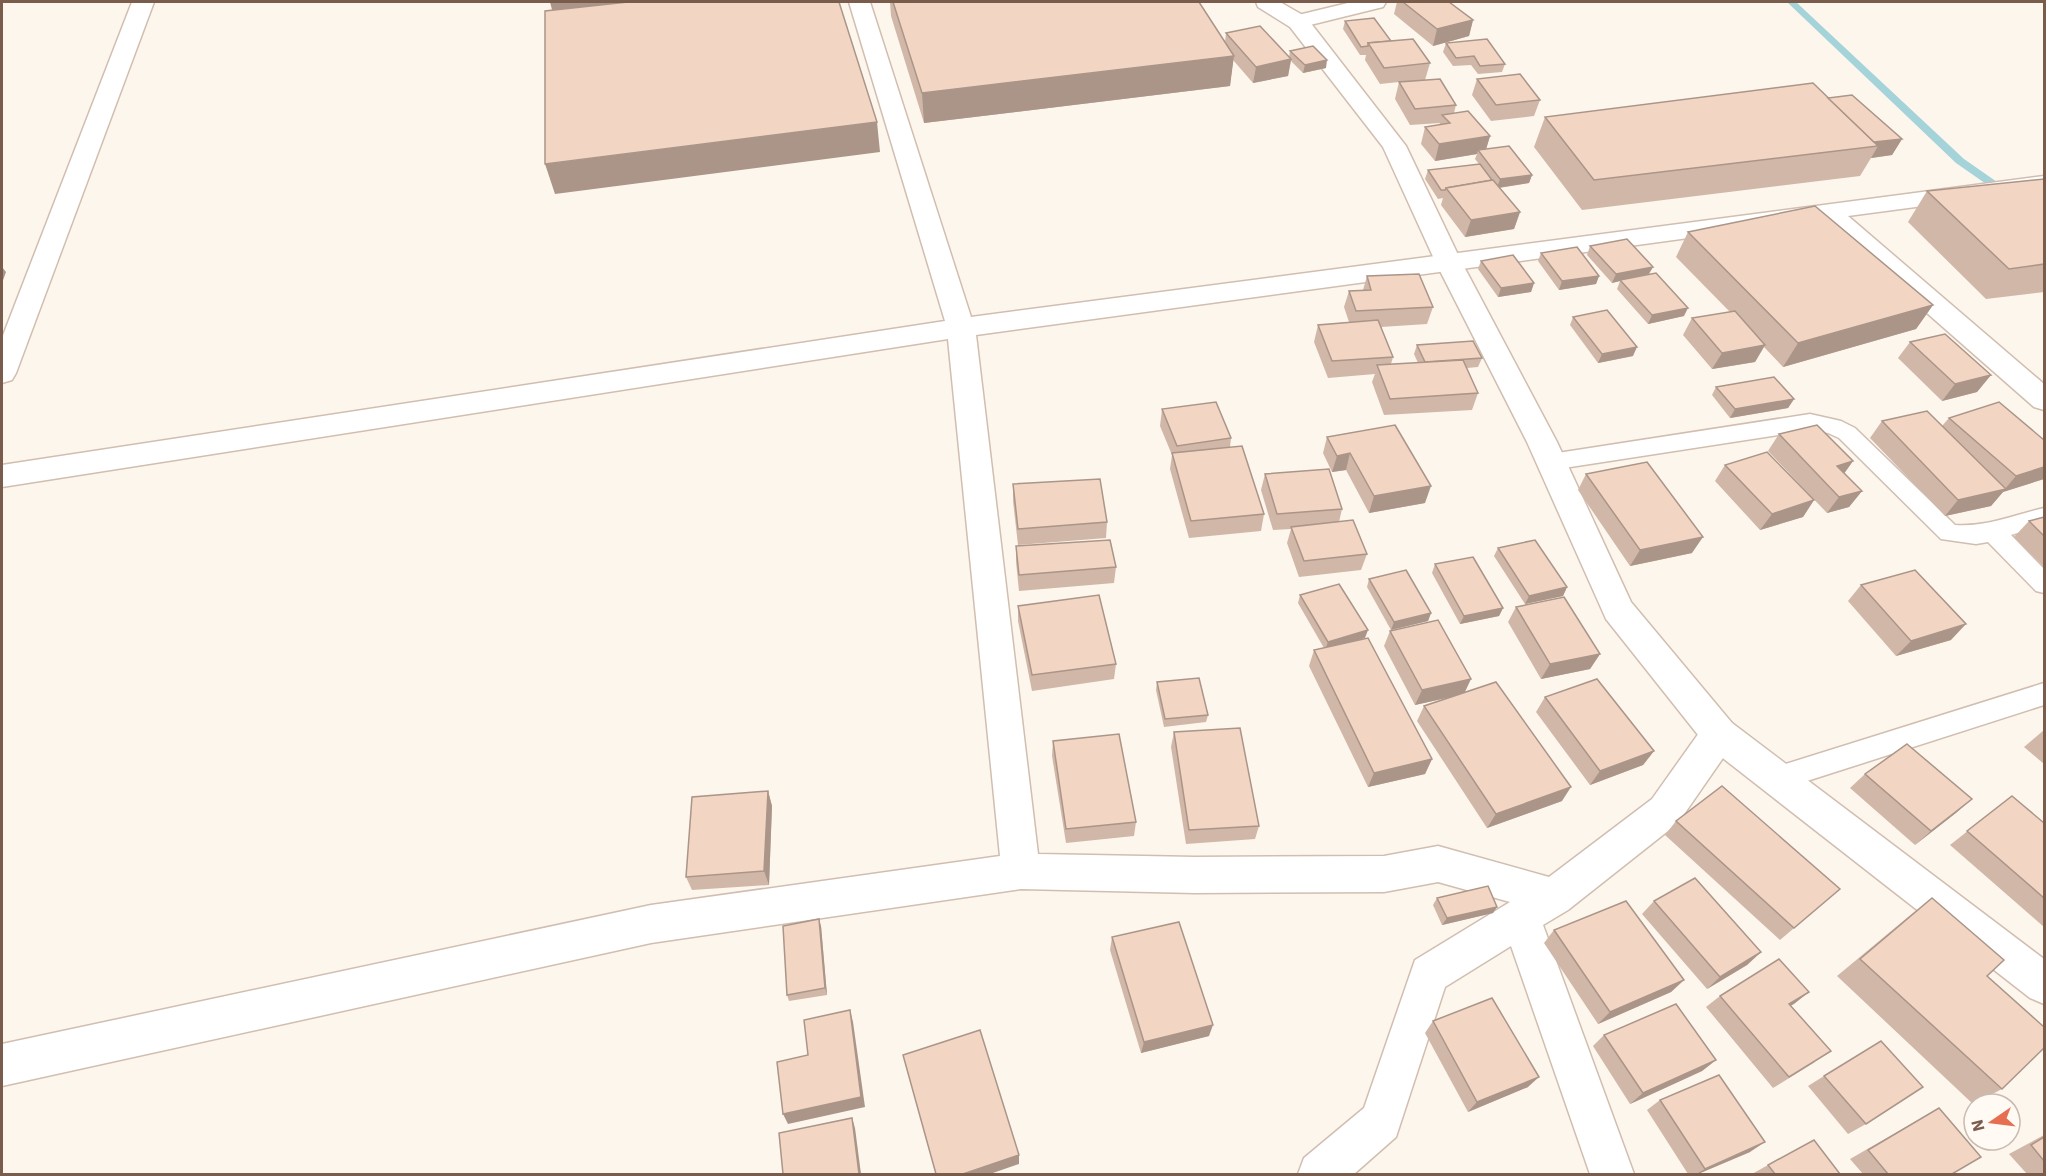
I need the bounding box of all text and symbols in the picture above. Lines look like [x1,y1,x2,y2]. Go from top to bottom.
north arrow [1962,1092,2022,1152]
text: N [1966,1118,1989,1134]

